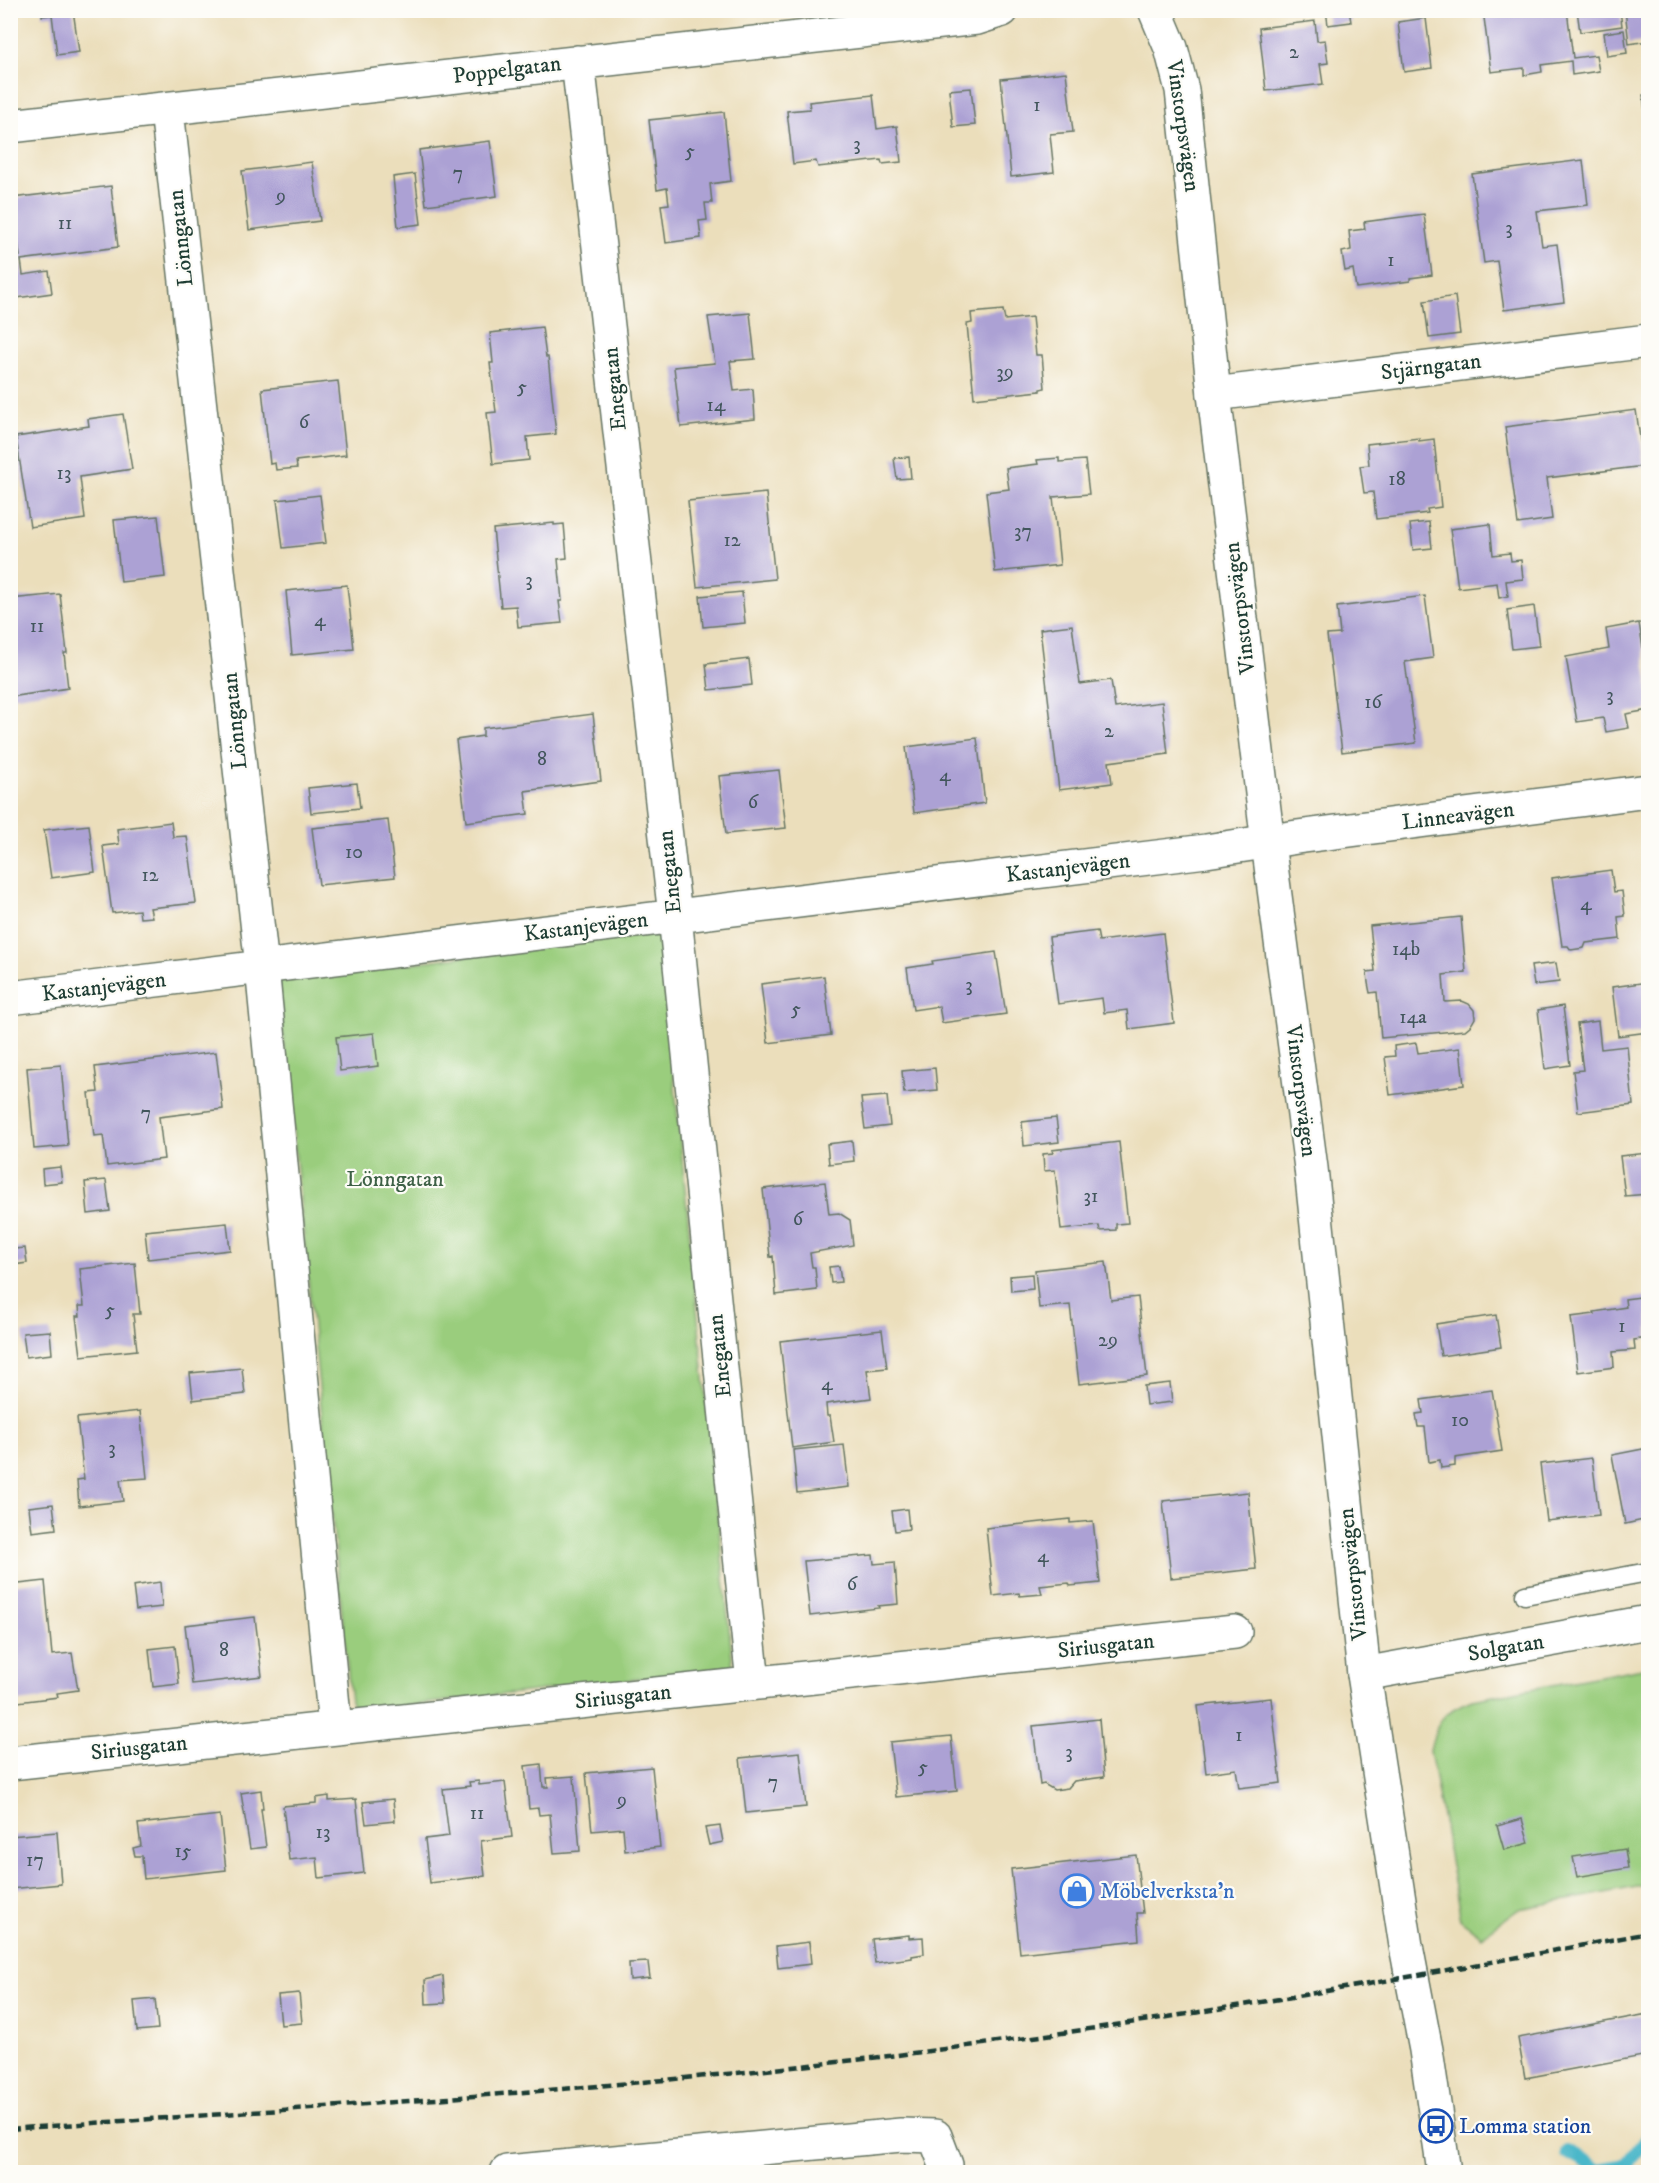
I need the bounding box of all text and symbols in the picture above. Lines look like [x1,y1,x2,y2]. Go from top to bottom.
house number: 2 [1289,40,1299,65]
street label: Poppelgatan [451,50,563,90]
street label: Vinstorpsvägen [1160,57,1206,194]
house number: 1 [1033,93,1041,118]
house number: 3 [853,132,861,157]
house number: 5 [685,139,695,164]
house number: 7 [453,161,463,186]
house number: 9 [275,184,286,209]
street label: Lönngatan [162,188,200,288]
house number: 11 [58,211,72,236]
house number: 3 [1505,216,1513,241]
house number: 1 [1387,248,1395,273]
street label: Enegatan [597,345,633,432]
street label: Stjärngatan [1379,347,1483,387]
house number: 39 [996,360,1014,385]
house number: 5 [517,375,527,400]
house number: 14 [707,393,726,418]
house number: 6 [299,410,310,435]
house number: 13 [57,461,71,486]
house number: 18 [1388,467,1406,492]
house number: 37 [1014,519,1032,544]
house number: 12 [723,528,741,553]
street label: Vinstorpsvägen [1218,540,1262,677]
house number: 3 [525,568,533,593]
house number: 4 [314,608,326,633]
house number: 11 [30,614,44,639]
street label: Lönngatan [216,671,254,771]
house number: 3 [1606,683,1614,708]
house number: 16 [1364,690,1382,715]
house number: 2 [1104,719,1114,744]
house number: 8 [537,747,547,772]
house number: 4 [939,763,951,788]
house number: 6 [748,790,759,815]
street label: Linneavägen [1400,796,1516,836]
street label: Enegatan [652,828,688,915]
house number: 10 [345,840,363,865]
street label: Kastanjevägen [1004,847,1132,889]
house number: 12 [141,863,159,888]
house number: 4 [1580,892,1592,917]
street label: Kastanjevägen [522,906,650,948]
house number: 14b [1392,937,1420,962]
street label: Kastanjevägen [40,966,168,1008]
house number: 3 [965,973,973,998]
house number: 5 [791,997,801,1022]
house number: 14a [1399,1005,1427,1030]
street label: Vinstorpsvägen [1279,1022,1323,1159]
house number: 7 [141,1101,151,1126]
park label: Lönngatan [346,1166,444,1193]
house number: 31 [1084,1184,1098,1209]
house number: 6 [793,1207,804,1232]
house number: 5 [105,1298,115,1323]
street label: Enegatan [702,1312,738,1399]
house number: 1 [1618,1314,1626,1339]
house number: 29 [1098,1328,1118,1353]
house number: 4 [821,1372,833,1397]
house number: 10 [1451,1408,1469,1433]
house number: 3 [108,1436,116,1461]
street label: Vinstorpsvägen [1333,1506,1373,1642]
house number: 4 [1037,1544,1049,1569]
house number: 6 [847,1572,858,1597]
street label: Siriusgatan [1056,1627,1156,1664]
street label: Solgatan [1466,1628,1547,1668]
house number: 8 [219,1638,229,1663]
street label: Siriusgatan [573,1678,673,1715]
house number: 1 [1235,1723,1243,1748]
street label: Siriusgatan [89,1729,189,1766]
house number: 3 [1065,1740,1073,1765]
house number: 5 [918,1755,928,1780]
house number: 7 [768,1770,778,1795]
house number: 9 [616,1788,627,1813]
house number: 11 [470,1801,484,1826]
house number: 13 [316,1820,330,1845]
house number: 15 [174,1839,192,1864]
house number: 17 [26,1848,44,1873]
shop icon: Möbelverksta'n [1059,1873,1095,1909]
place label: Möbelverksta'n [1100,1878,1235,1905]
bus stop icon: Lomma station [1418,2108,1454,2144]
place label: Lomma station [1459,2113,1592,2140]

